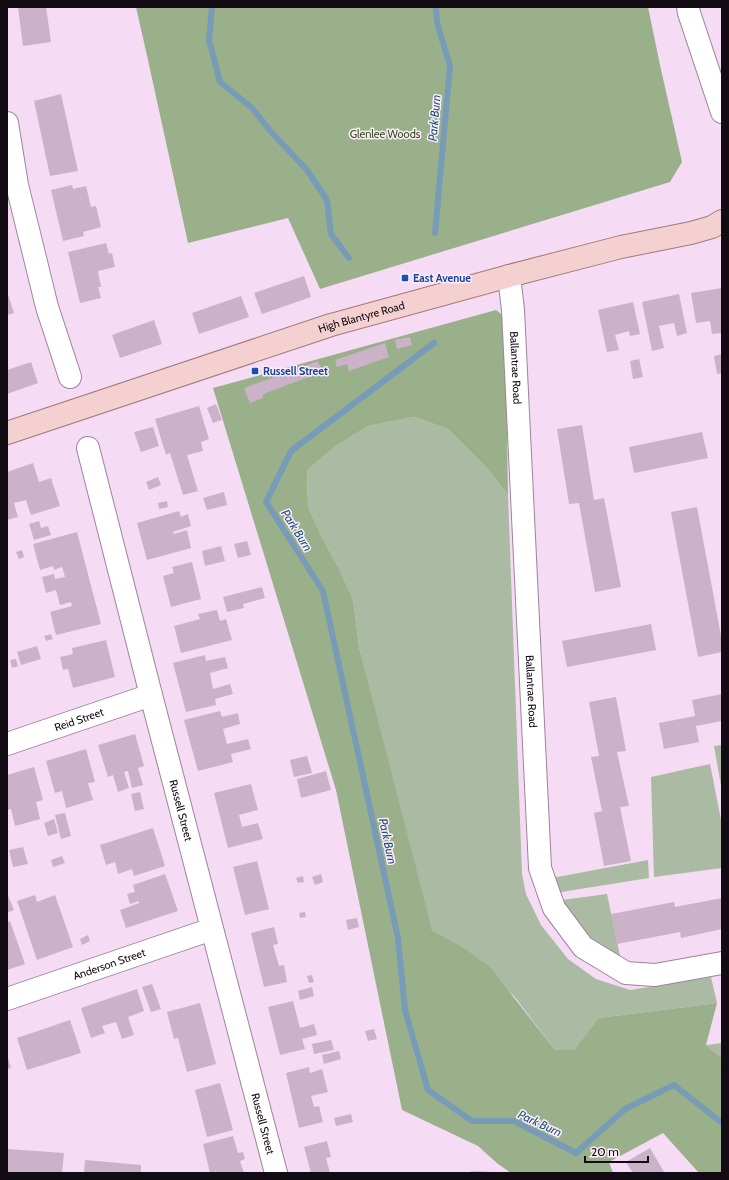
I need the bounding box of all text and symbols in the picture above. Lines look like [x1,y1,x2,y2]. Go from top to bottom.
water label: Park Burn [424,94,444,142]
park label: Glenlee Woods [350,127,421,141]
place label: East Avenue [413,271,471,285]
marker: East Avenue [400,273,410,283]
street label: High Blantyre Road [316,298,406,336]
street label: Ballantrae Road [507,331,525,404]
place label: Russell Street [263,364,328,378]
marker: Russell Street [250,366,260,376]
water label: Park Burn [278,506,316,554]
street label: Ballantrae Road [523,655,540,728]
street label: Reid Street [52,705,106,734]
street label: Russell Street [166,778,196,843]
water label: Park Burn [376,817,400,865]
street label: Anderson Street [71,945,148,983]
street label: Russell Street [248,1091,278,1156]
water label: Park Burn [516,1106,564,1140]
scale bar [585,1138,648,1164]
text: 20 m [591,1144,619,1159]

